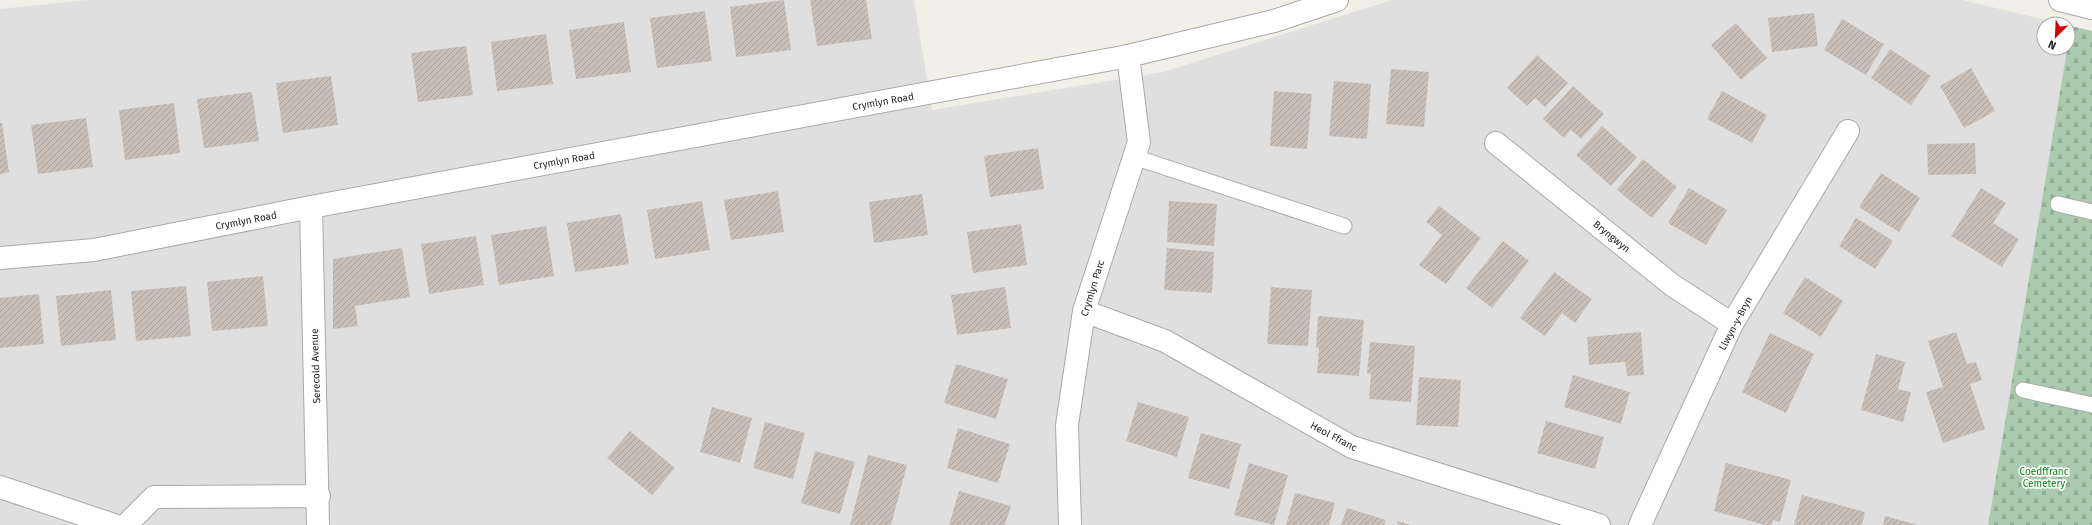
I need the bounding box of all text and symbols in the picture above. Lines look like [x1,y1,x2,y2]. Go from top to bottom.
north arrow [2036,16,2076,56]
text: N [2046,37,2058,52]
street label: Crymlyn Road [852,91,915,113]
street label: Crymlyn Road [533,150,596,172]
street label: Crymlyn Road [215,209,278,233]
street label: Bryngwyn [1591,218,1632,255]
street label: Crymlyn Parc [1079,259,1107,318]
street label: Llwyn-y-Bryn [1717,294,1755,352]
street label: Serecold Avenue [309,328,323,404]
street label: Heol Ffranc [1308,420,1359,454]
park label: Coedffranc Cemetery [2020,466,2069,490]

